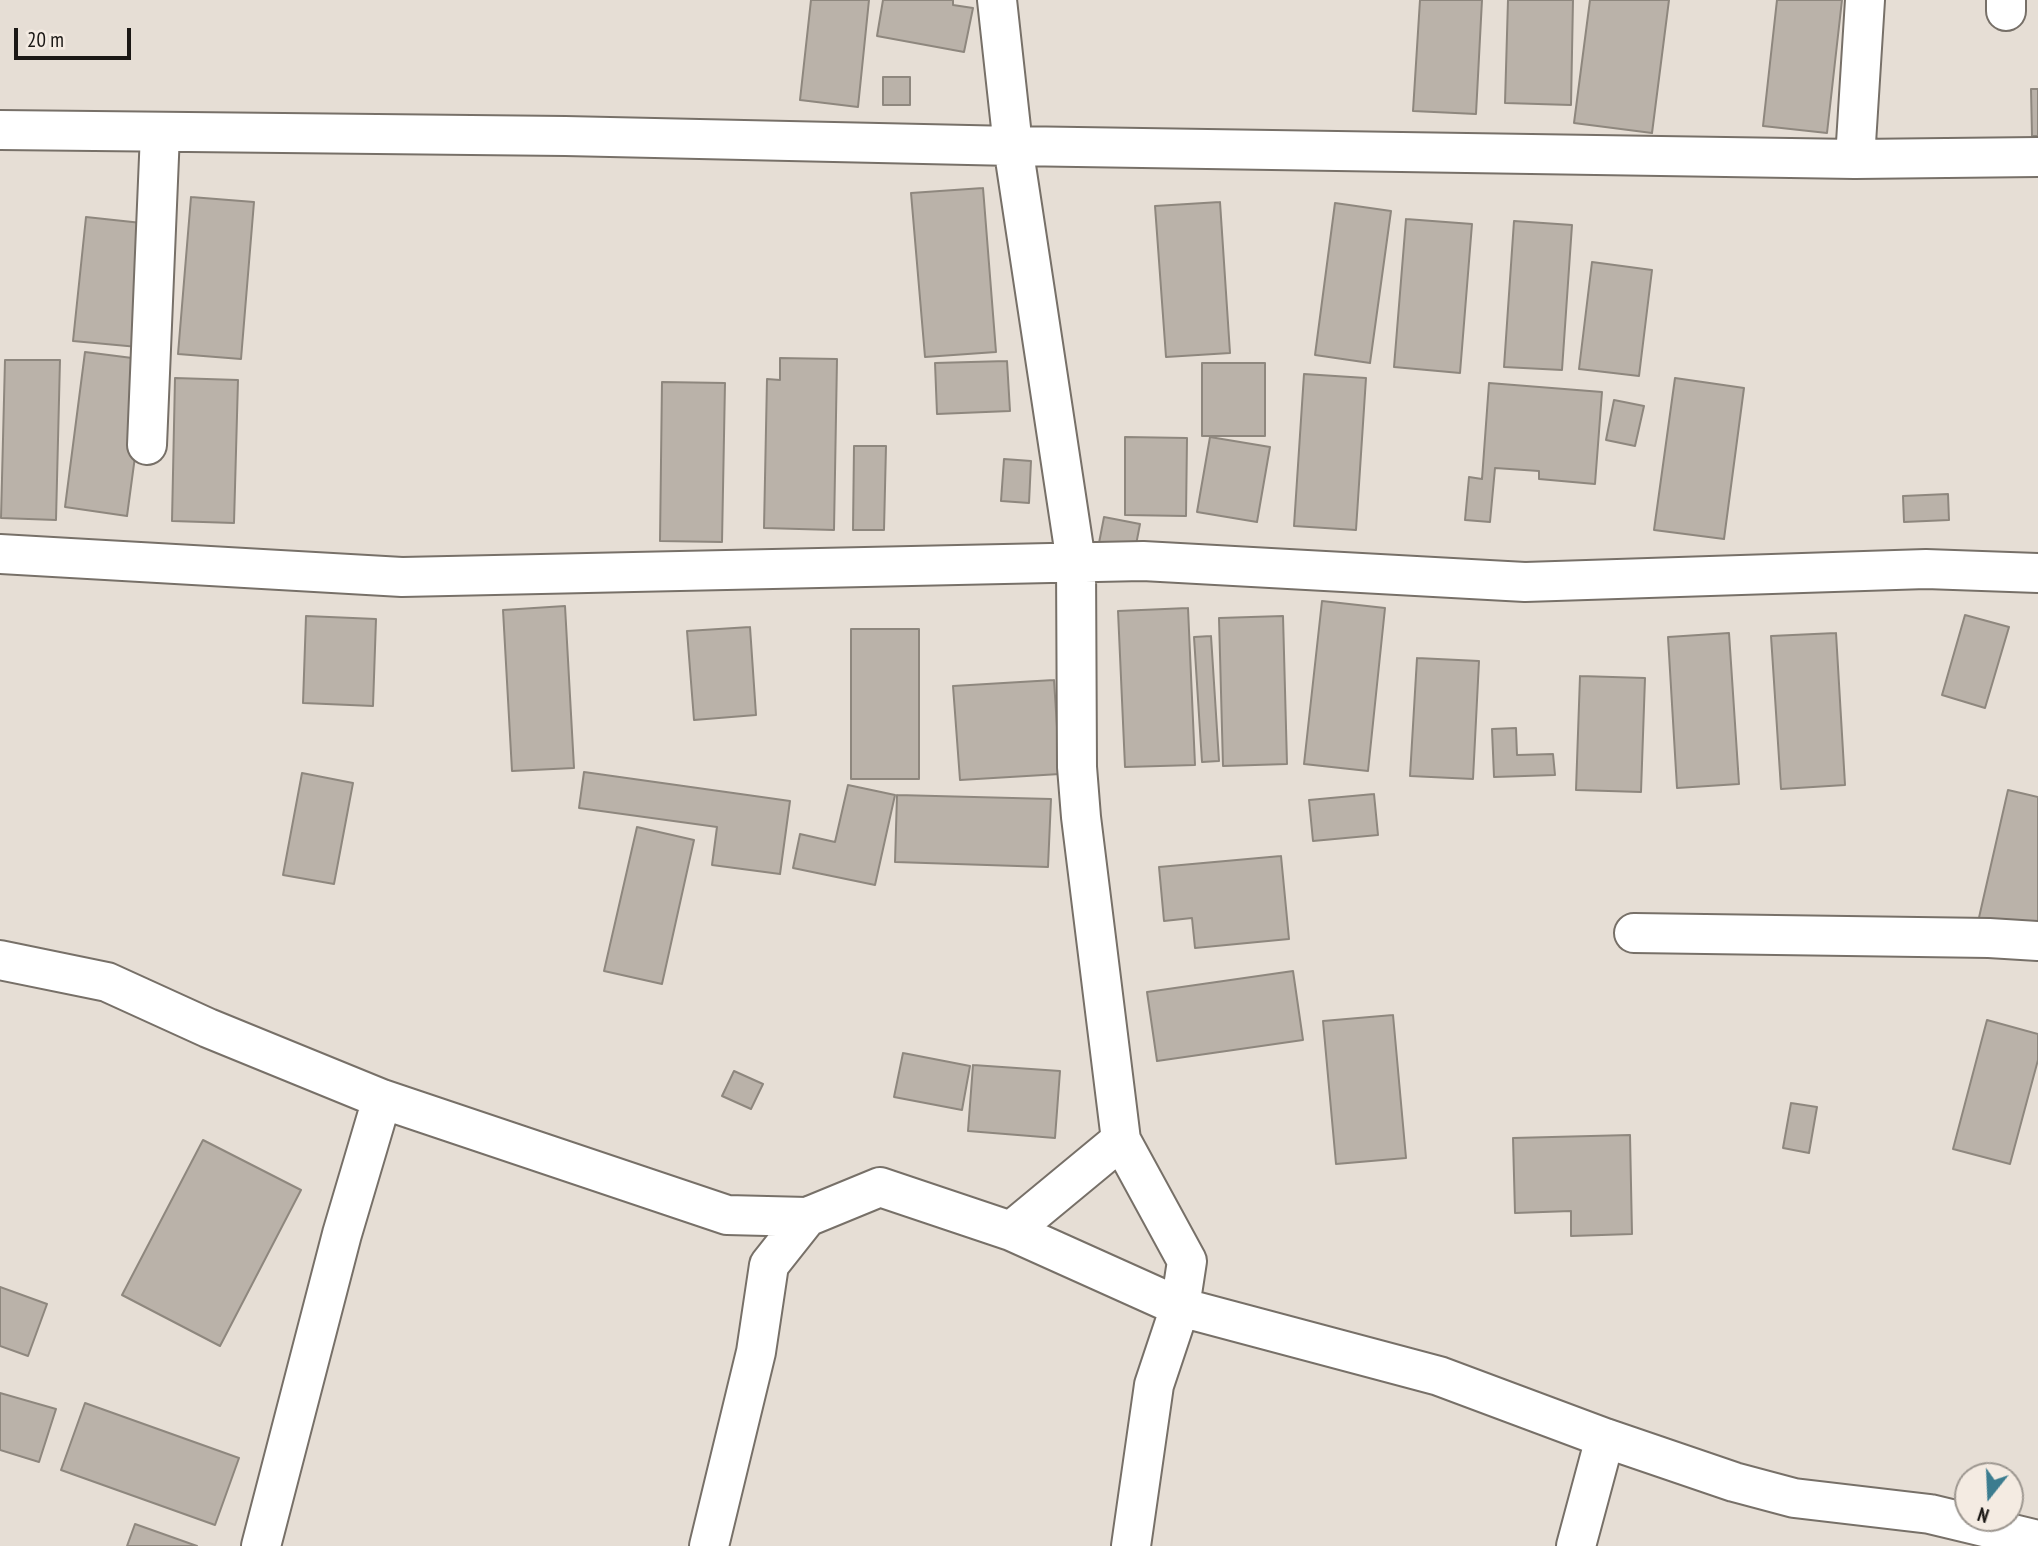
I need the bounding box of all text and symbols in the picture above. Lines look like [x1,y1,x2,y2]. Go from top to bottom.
scale bar [18,14,135,58]
text: 20 m [27,26,64,53]
north arrow [1954,1462,2024,1532]
text: N [1975,1502,1992,1528]

